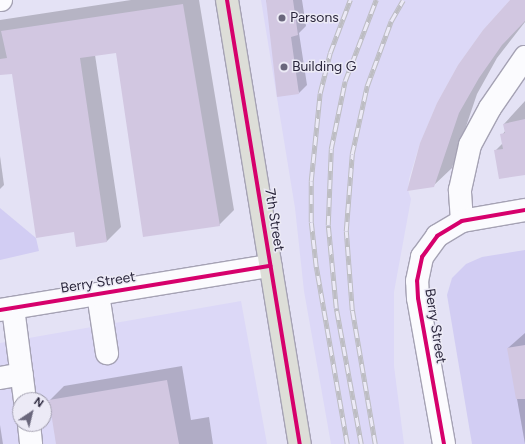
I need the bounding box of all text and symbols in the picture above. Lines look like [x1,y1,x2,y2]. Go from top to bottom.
place label: Parsons [290,10,339,26]
marker: Parsons [277,13,287,23]
place label: Building G [292,59,356,75]
marker: Building G [279,62,289,72]
street label: 7th Street [261,187,287,253]
street label: Berry Street [59,269,137,297]
street label: Berry Street [421,287,449,365]
north arrow [12,392,52,432]
text: N [31,395,46,410]

